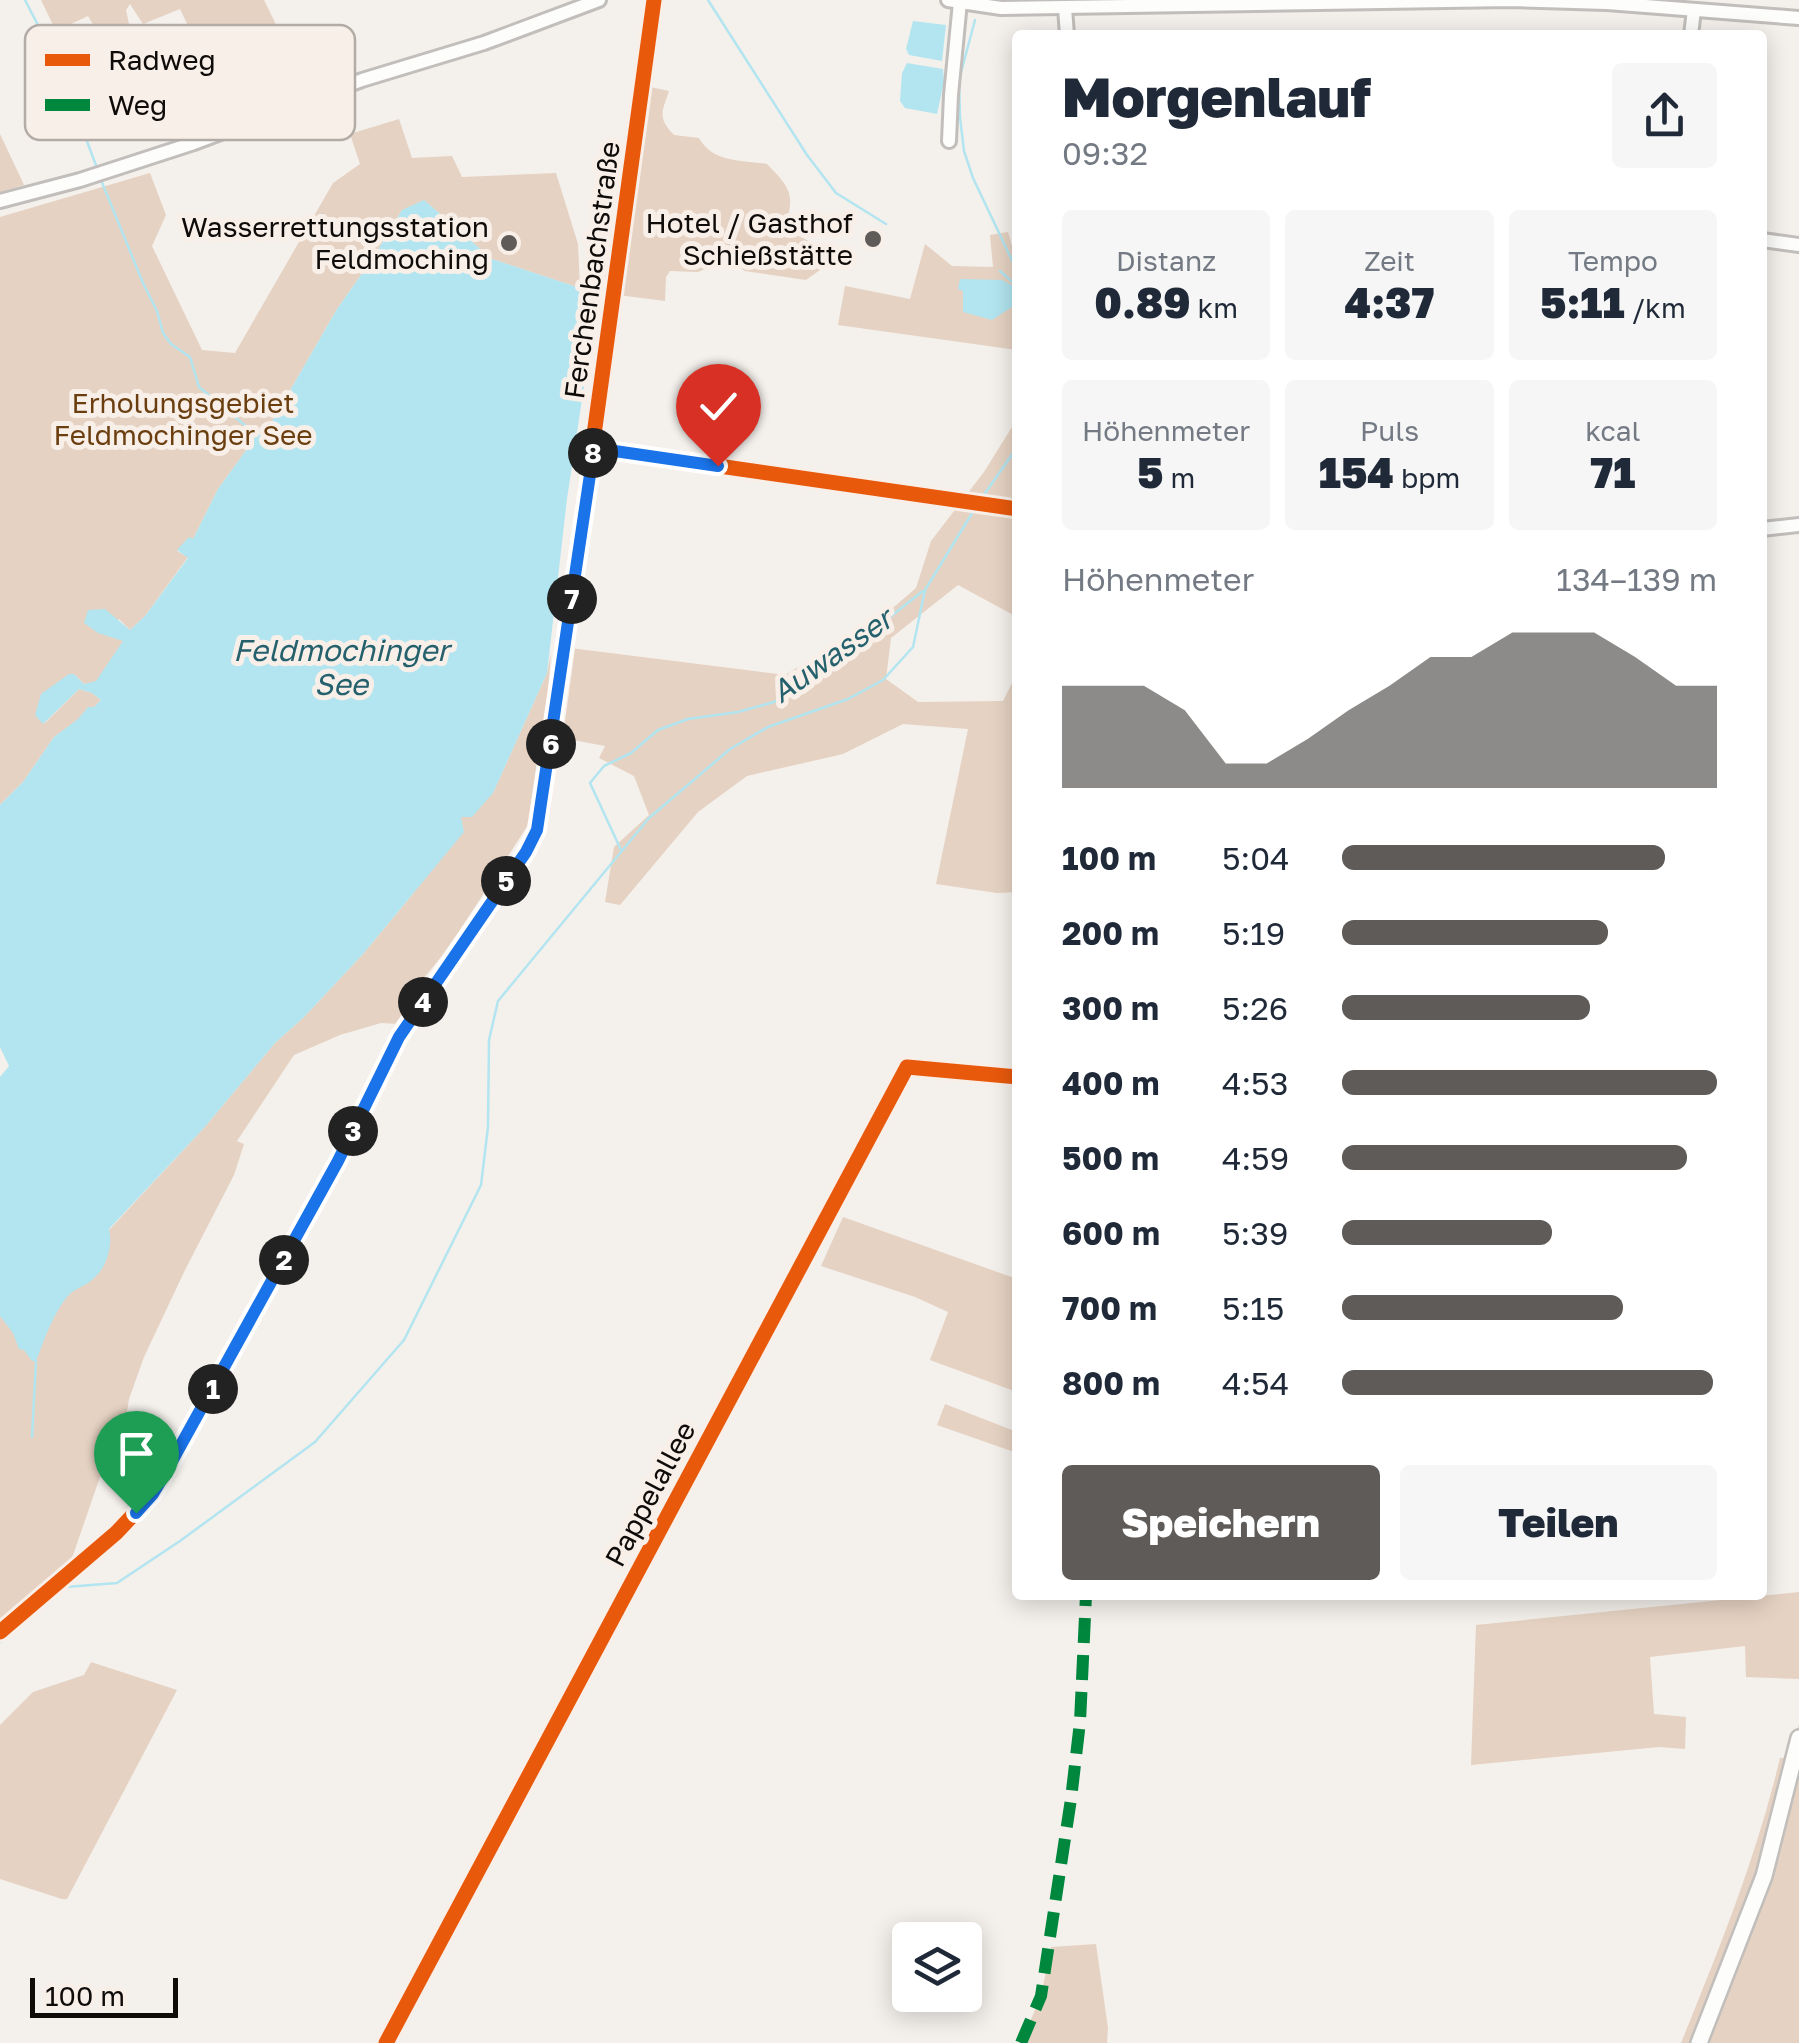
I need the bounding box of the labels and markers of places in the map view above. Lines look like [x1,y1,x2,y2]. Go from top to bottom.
place label: Hotel / Gasthof Schießstätte [646,206,853,271]
place label: Wasserrettungsstation Feldmoching [181,210,489,275]
marker: Hotel / Gasthof Schießstätte [862,228,884,250]
marker: Wasserrettungsstation Feldmoching [498,232,520,254]
pin [676,364,761,467]
pin: 8 [568,428,618,478]
pin: 7 [547,574,597,624]
pin: 6 [526,719,576,769]
pin: 5 [481,856,531,906]
pin: 4 [398,977,448,1027]
pin: 3 [328,1106,378,1156]
pin: 2 [259,1235,309,1285]
pin: 1 [188,1364,238,1414]
pin [94,1411,179,1514]

